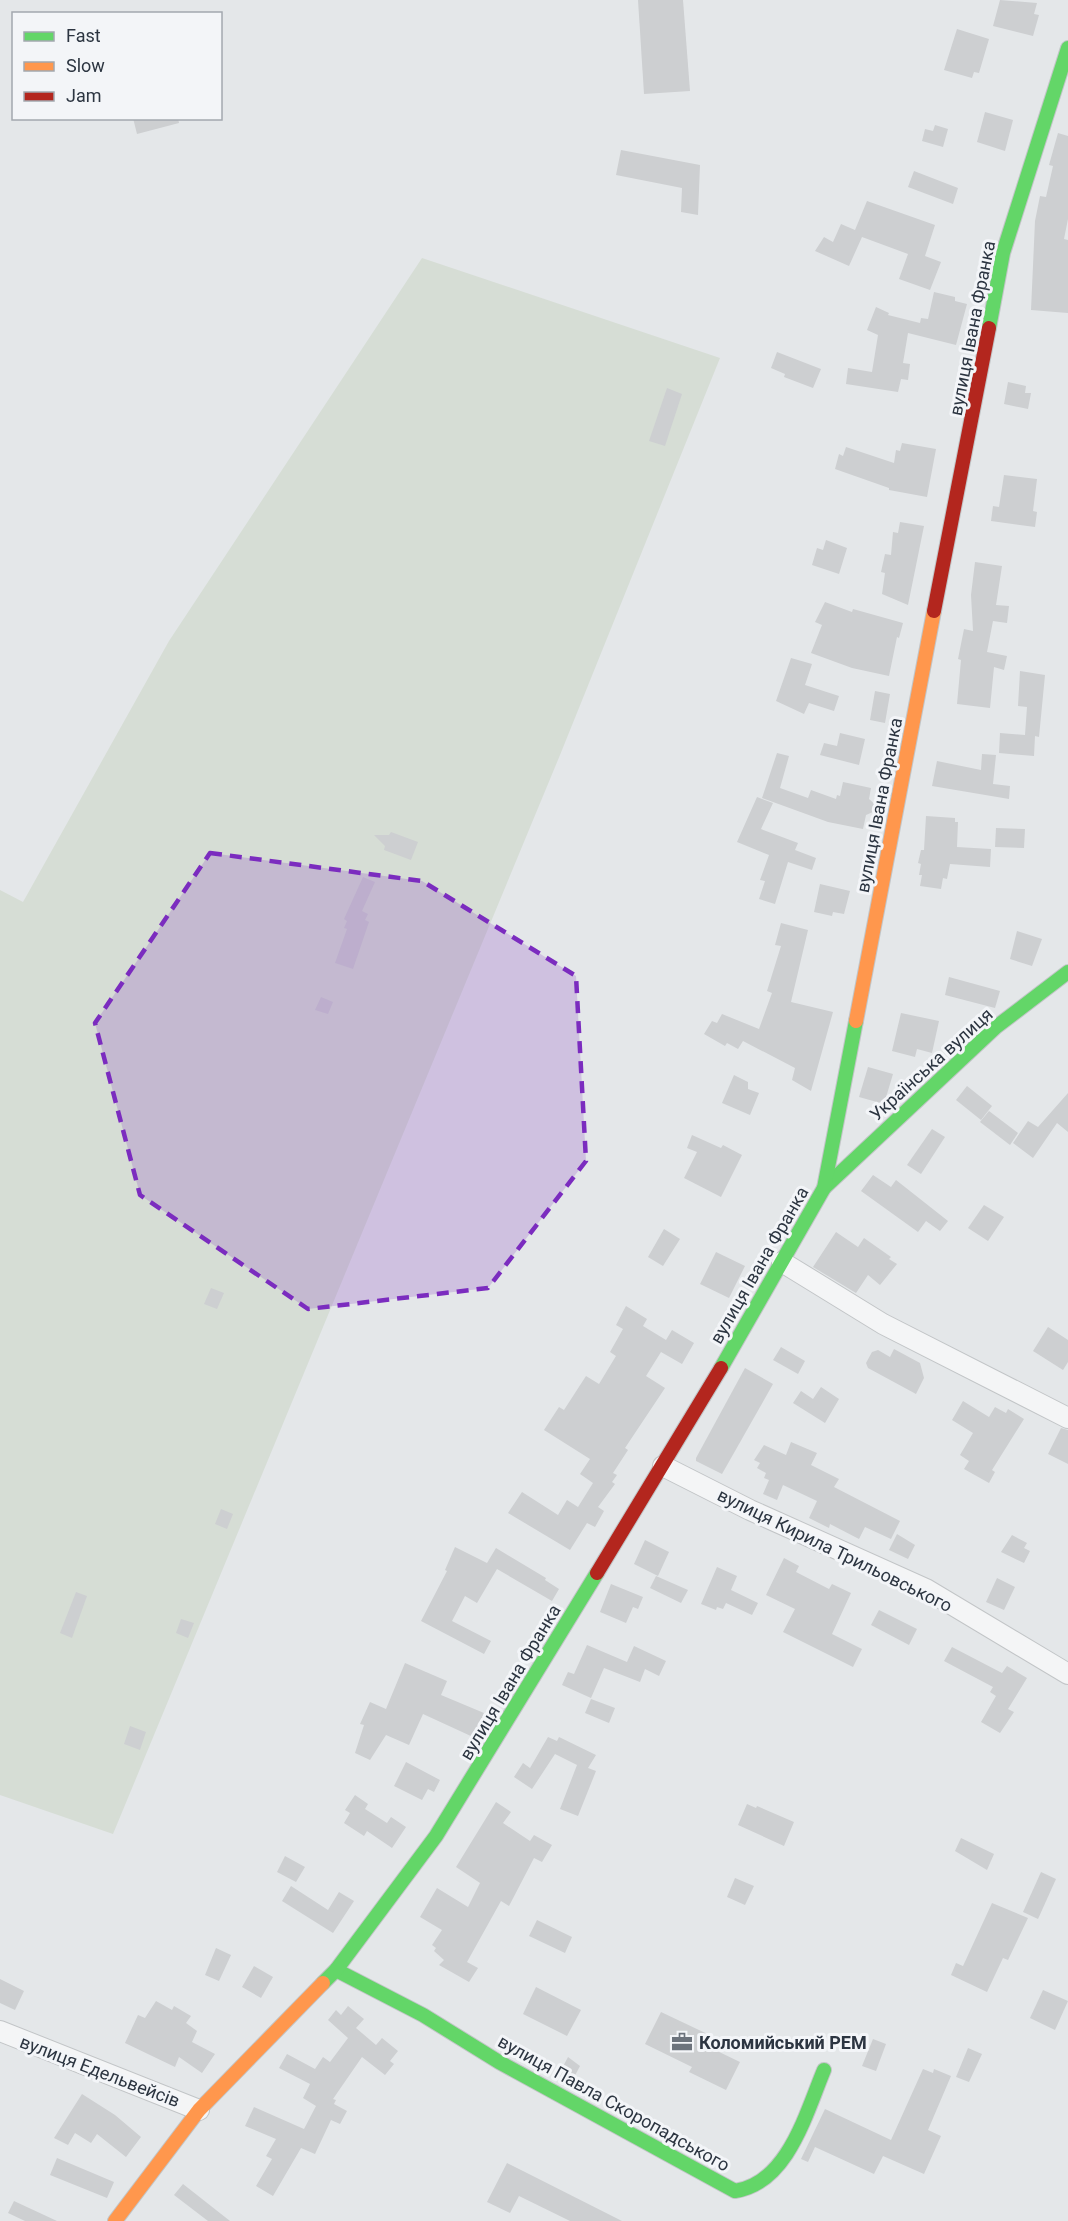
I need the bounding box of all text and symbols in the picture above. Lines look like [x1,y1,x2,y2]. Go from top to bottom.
legend [12,12,222,120]
text: Fast [66,25,101,46]
text: Slow [66,55,105,76]
text: Jam [66,85,102,106]
street label: вулиця Івана Франка [945,239,999,417]
street label: вулиця Івана Франка [852,716,906,894]
street label: Українська вулиця [865,1003,997,1125]
street label: вулиця Івана Франка [706,1183,812,1347]
street label: вулиця Кирила Трильовського [714,1484,956,1616]
street label: вулиця Івана Франка [455,1600,565,1764]
street label: вулиця Павла Скоропадського [495,2030,733,2176]
office icon: Коломийський РЕМ [670,2030,694,2054]
street label: вулиця Едельвейсів [17,2031,183,2111]
place label: Коломийський РЕМ [699,2032,867,2053]

